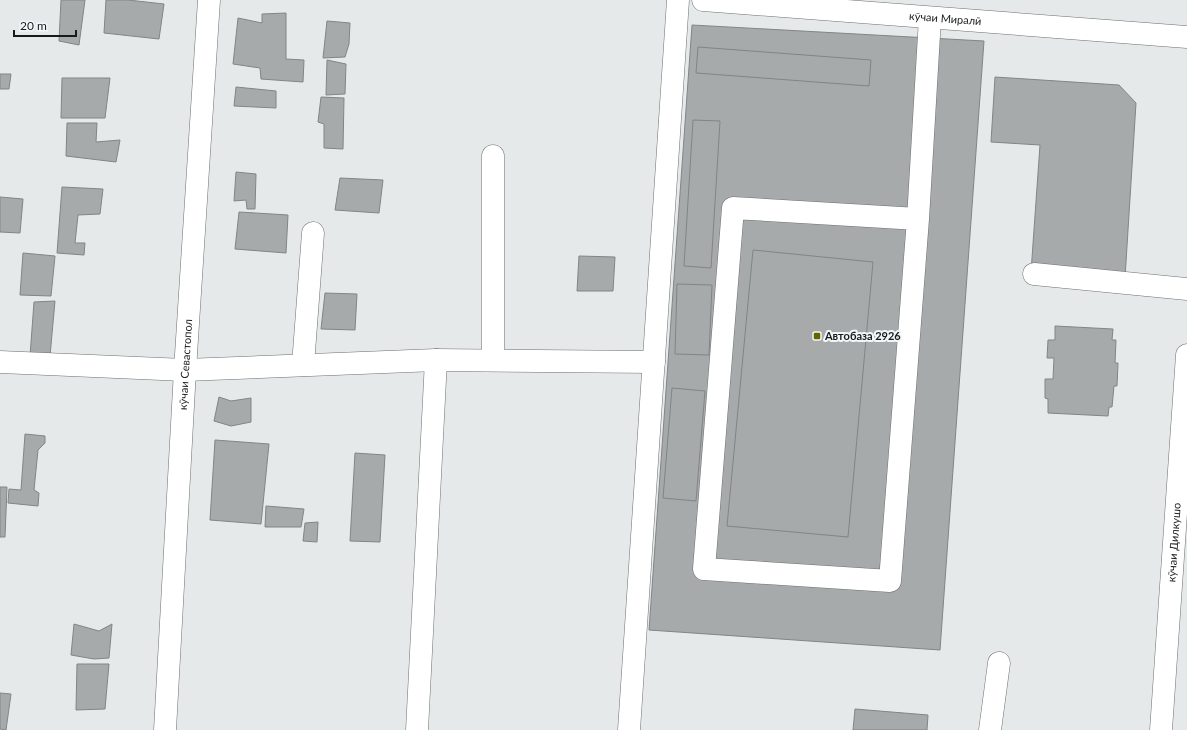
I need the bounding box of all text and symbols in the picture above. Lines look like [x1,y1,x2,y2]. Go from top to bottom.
street label: кӯчаи Миралӣ [909,9,982,27]
scale bar [14,12,76,38]
text: 20 m [20,18,47,33]
street label: кӯчаи Севастопол [176,319,194,410]
place label: Автобаза 2926 [824,329,901,342]
marker: Автобаза 2926 [812,331,822,341]
street label: кӯчаи Дилкушо [1164,502,1183,583]

